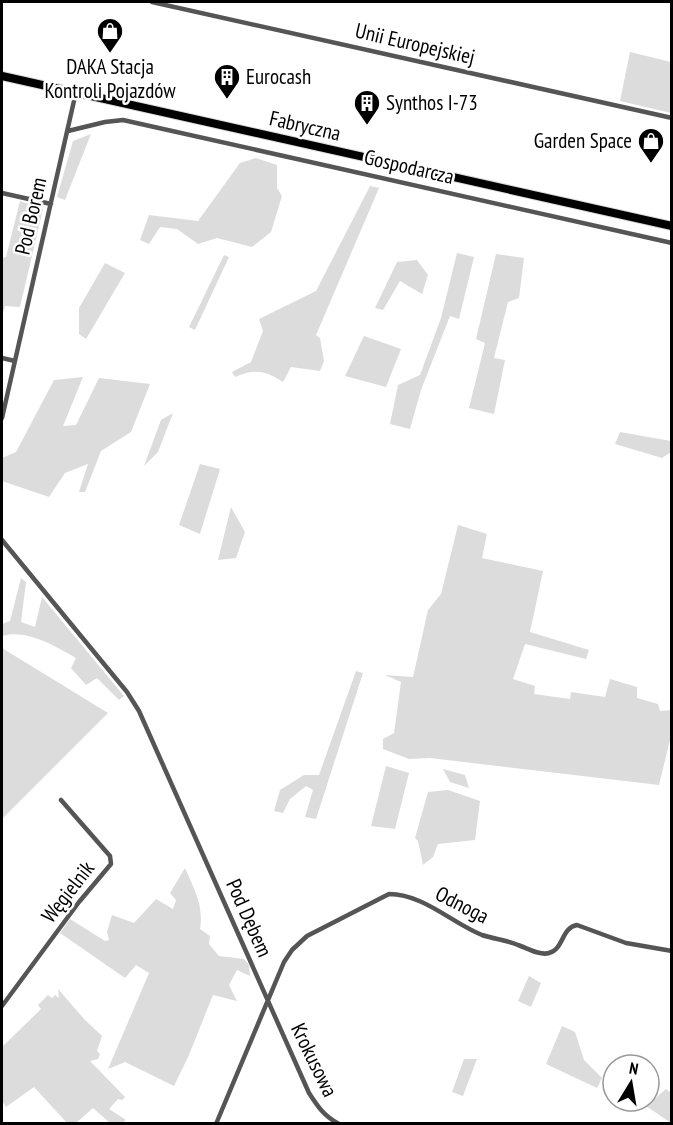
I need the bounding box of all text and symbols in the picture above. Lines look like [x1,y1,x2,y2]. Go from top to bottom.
shop icon: DAKA Stacja Kontroli Pojazdów [95,16,125,54]
street label: Unii Europejskiej [353,17,478,70]
place label: DAKA Stacja Kontroli Pojazdów [44,53,176,104]
building icon: Eurocash [212,62,242,100]
place label: Eurocash [246,63,311,90]
building icon: Synthos I-73 [352,88,382,126]
place label: Synthos I-73 [386,89,478,116]
street label: Fabryczna [267,104,343,147]
shop icon: Garden Space [636,126,666,164]
place label: Garden Space [534,127,632,154]
street label: Gospodarcza [362,143,457,190]
street label: Pod Borem [9,175,53,257]
street label: Węgielnik [35,855,100,928]
street label: Pod Dębem [220,875,279,961]
street label: Odnoga [431,880,493,929]
street label: Krokusowa [285,1018,344,1101]
north arrow [601,1053,661,1113]
text: N [628,1058,640,1079]

